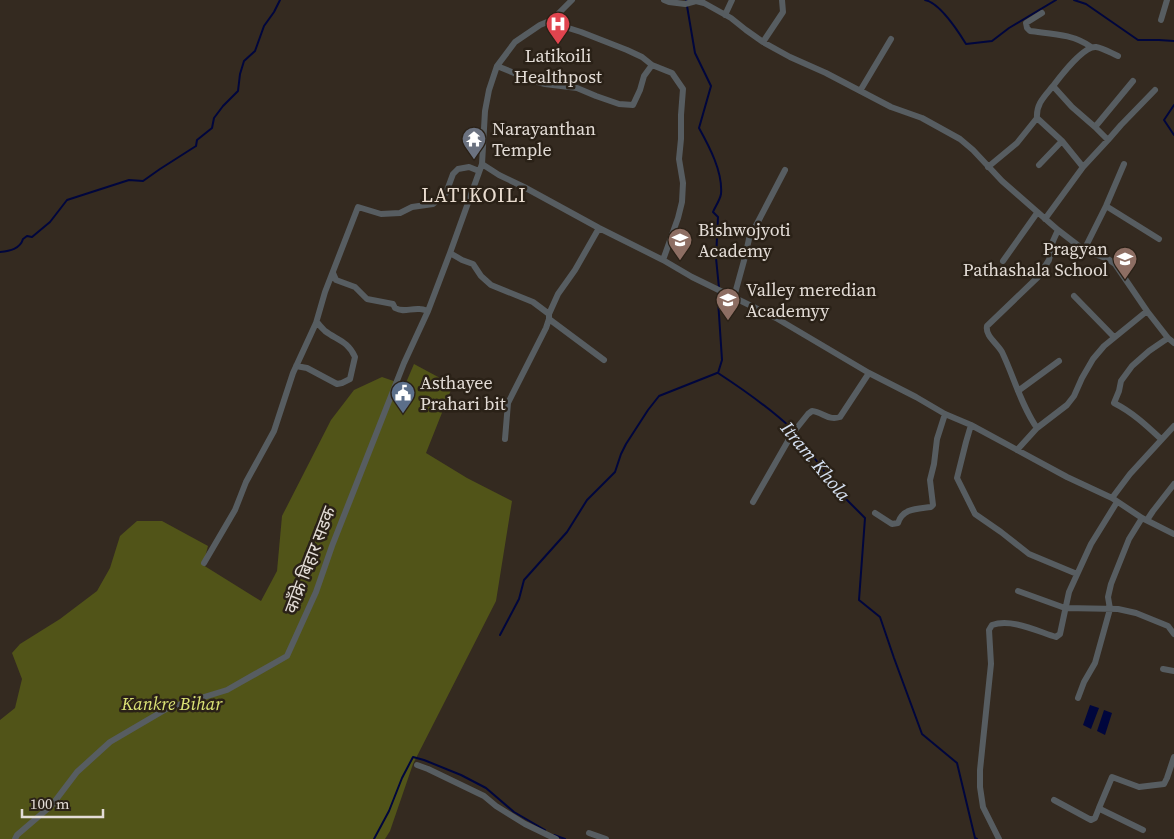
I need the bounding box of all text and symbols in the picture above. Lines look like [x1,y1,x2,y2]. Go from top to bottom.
hospital icon: Latikoili Healthpost [545,11,571,45]
place label: Latikoili Healthpost [514,43,602,89]
place label: Narayanthan Temple [492,116,596,162]
temple icon: Narayanthan Temple [461,126,487,160]
district label: LATIKOILI [421,181,527,209]
place label: Bishwojyoti Academy [698,217,791,263]
school or university icon: Bishwojyoti Academy [667,227,693,261]
place label: Pragyan Pathashala School [963,236,1108,282]
school or university icon: Pragyan Pathashala School [1112,246,1138,280]
place label: Valley meredian Academyy [746,277,877,323]
school or university icon: Valley meredian Academyy [715,287,741,321]
place label: Asthayee Prahari bit [420,370,506,416]
public building icon: Asthayee Prahari bit [390,380,416,414]
water label: Itram Khola [774,415,857,506]
street label: काँक्रे बिहार सडक [278,502,342,617]
park label: Kankre Bihar [121,691,223,716]
scale bar [22,786,104,818]
text: 100 m [30,793,70,814]

